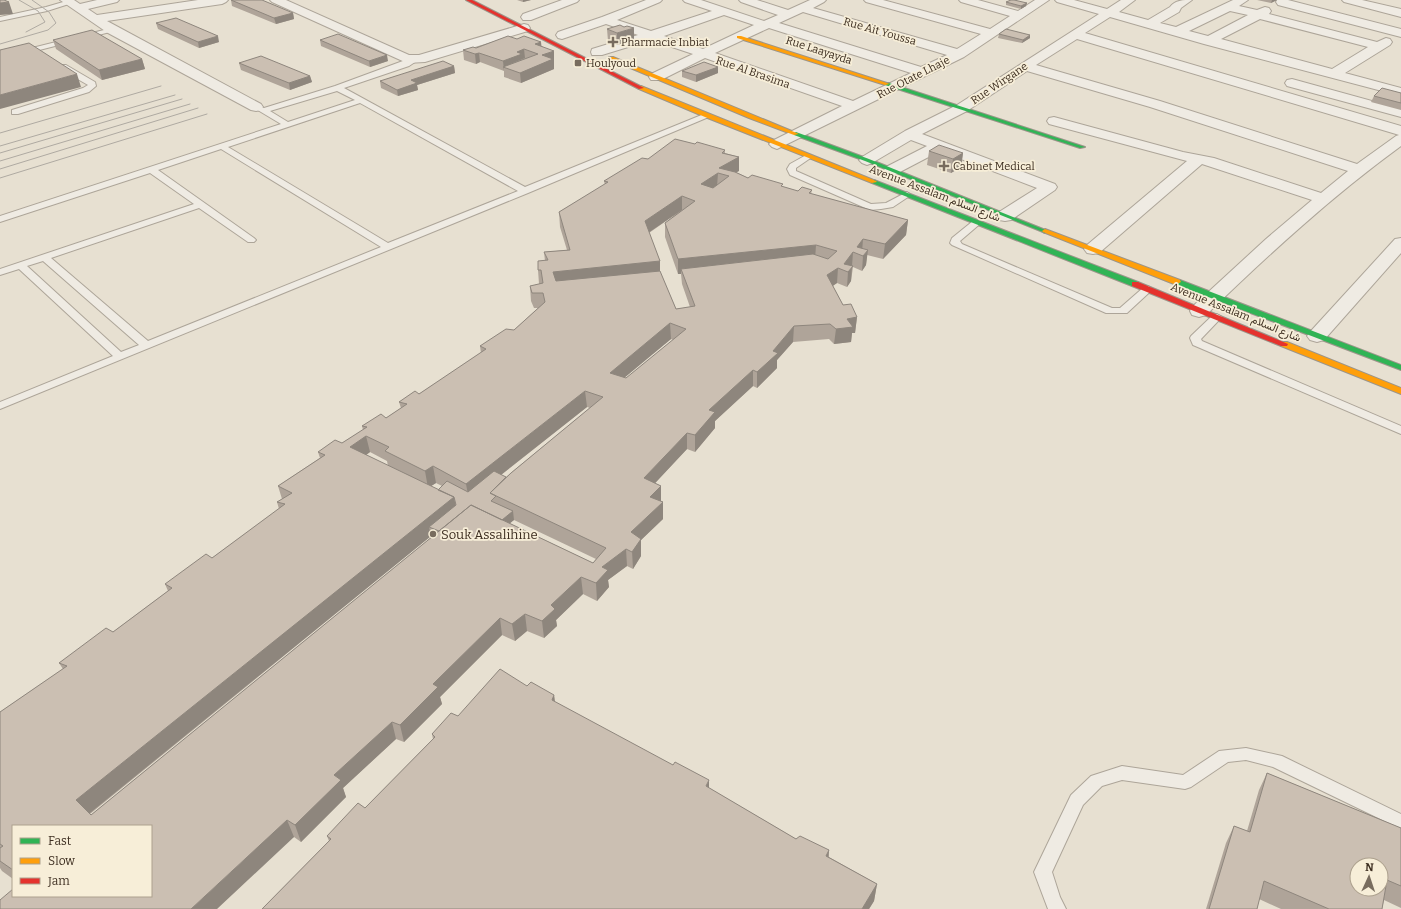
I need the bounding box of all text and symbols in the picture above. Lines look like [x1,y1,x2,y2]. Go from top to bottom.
street label: Rue Ait Youssa [842,15,918,48]
street label: Rue Laayayda [784,34,854,67]
place label: Pharmacie Inbiat [621,36,709,49]
marker: Pharmacie Inbiat [608,37,618,47]
street label: Rue Otate Lhaje [875,53,952,101]
street label: Rue Al Brasima [714,54,792,91]
place label: Houlyoud [586,57,636,70]
marker: Houlyoud [573,58,583,68]
street label: Rue Wirgane [968,60,1030,107]
marker: Cabinet Medical [938,160,950,172]
place label: Cabinet Medical [953,160,1035,173]
street label: Avenue Assalam شارع السلام [867,162,1002,226]
street label: Avenue Assalam شارع السلام [1168,280,1303,346]
place label: Souk Assalihine [441,527,538,542]
marker: Souk Assalihine [428,529,438,539]
legend [12,825,152,897]
text: Fast [48,834,72,848]
text: Slow [48,854,75,868]
north arrow [1349,857,1389,897]
text: N [1365,861,1375,874]
text: Jam [47,874,70,888]

